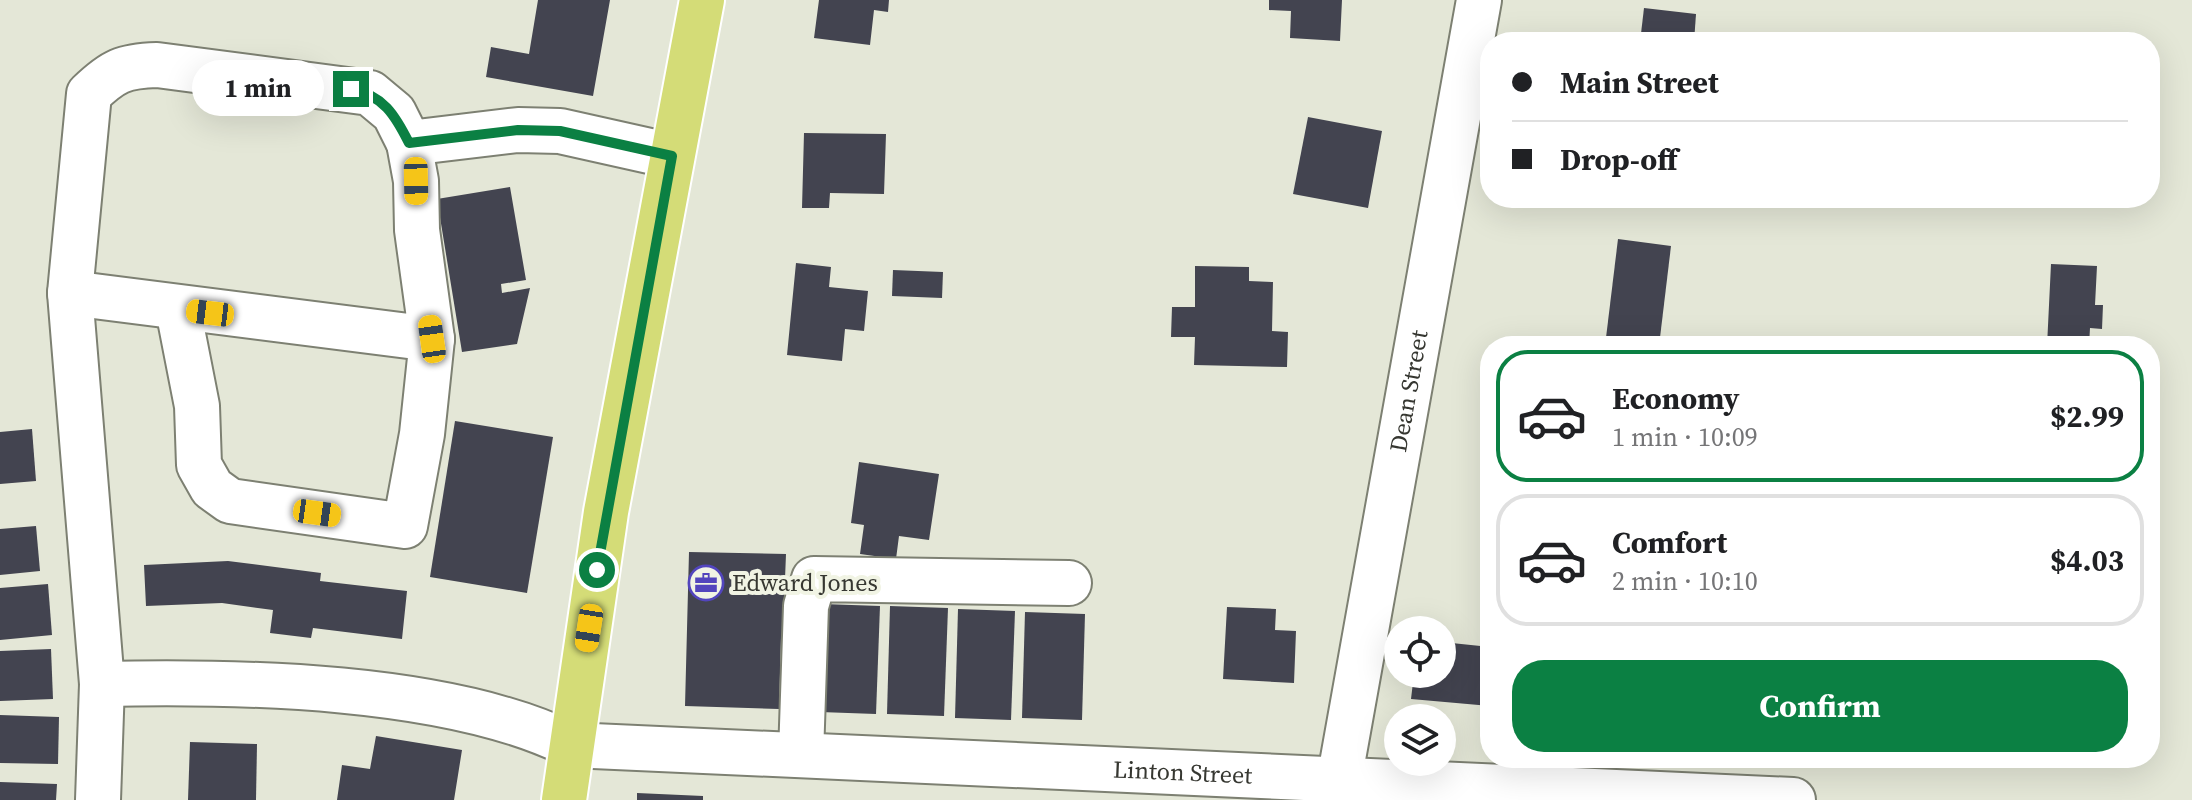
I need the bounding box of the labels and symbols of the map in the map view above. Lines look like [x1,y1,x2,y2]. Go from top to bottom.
callout: 1 min [191,61,323,117]
route end [333,71,369,107]
car [404,157,428,205]
car [185,298,235,328]
car [417,314,447,364]
street label: Dean Street [1381,327,1436,455]
car [292,498,342,528]
route start [579,552,615,588]
office icon: Edward Jones [687,564,725,602]
place label: Edward Jones [732,566,878,599]
car [573,602,605,654]
street label: Linton Street [1112,752,1253,792]

